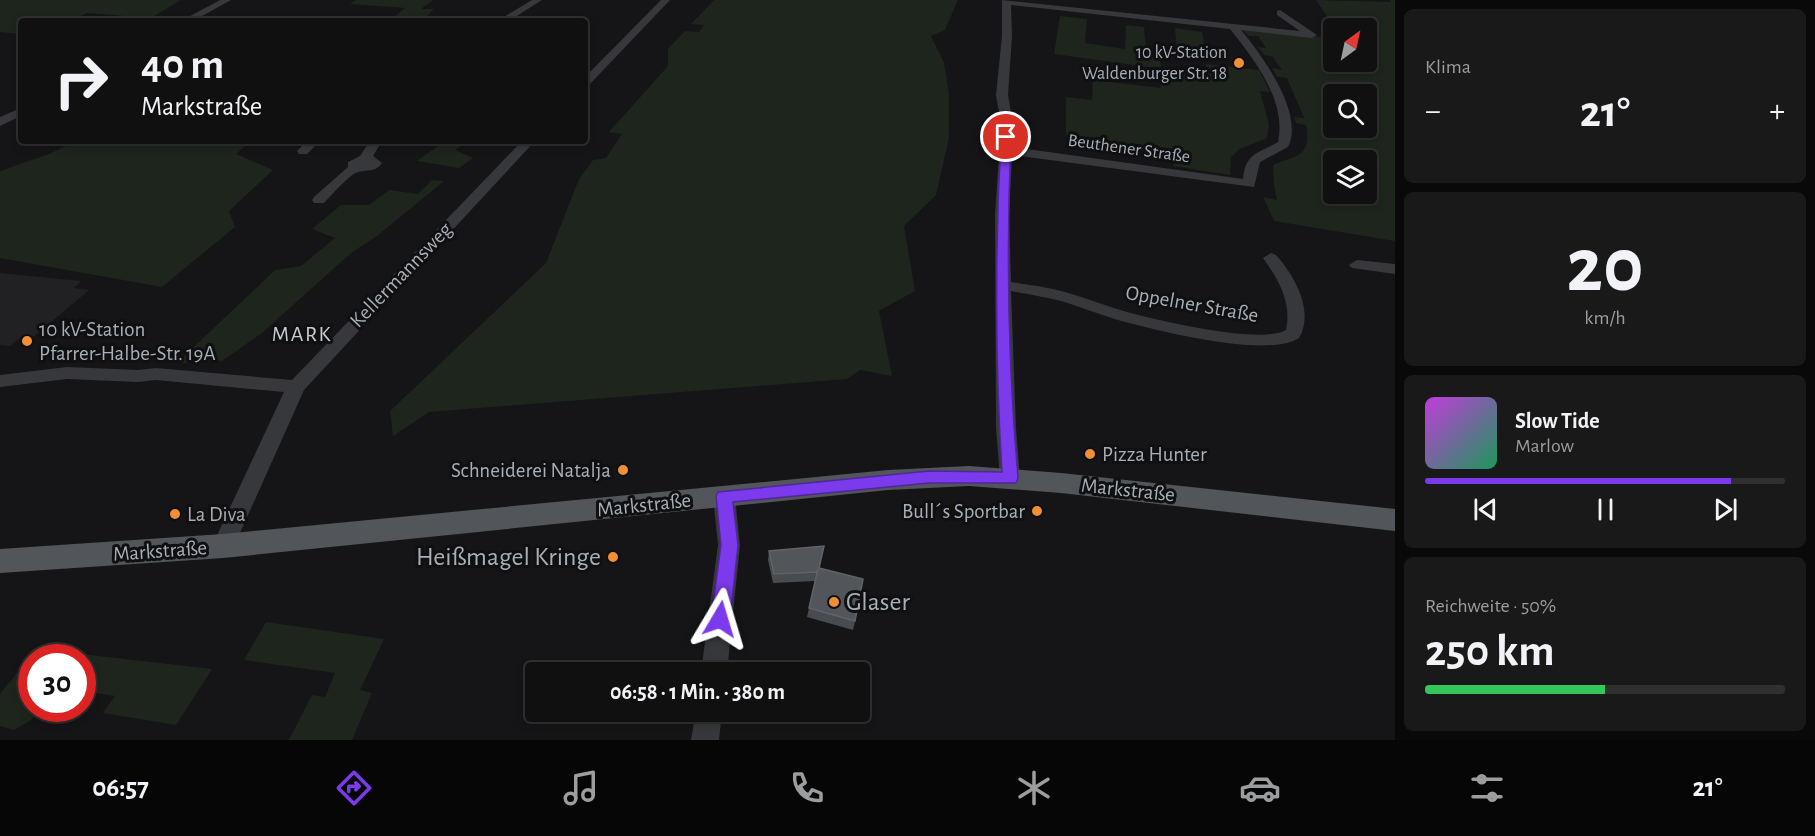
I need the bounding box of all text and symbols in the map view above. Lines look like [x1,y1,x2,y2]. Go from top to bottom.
north arrow [1323,18,1377,72]
map controls [1323,18,1377,204]
icon: right [42,42,120,120]
text: 40 m [141,44,224,86]
place label: 10 kV-Station Waldenburger Str. 18 [1082,44,1227,83]
marker: 10 kV-Station Waldenburger Str. 18 [1232,56,1246,70]
text: Klima [1425,57,1471,77]
button: search [1323,84,1377,138]
text: 21° [1580,90,1630,135]
text: Markstraße [141,93,262,120]
text: − [1425,95,1441,128]
text: + [1769,95,1785,128]
pin [980,111,1031,162]
icon: arrive [989,120,1022,153]
street label: Beuthener Straße [1067,132,1191,166]
button: layers [1323,150,1377,204]
street label: Kellermannsweg [346,218,457,331]
text: 20 [1566,228,1644,306]
street label: Oppelner Straße [1124,282,1260,326]
text: km/h [1584,308,1626,328]
place label: 10 kV-Station Pfarrer-Halbe-Str. 19A [39,319,216,364]
district label: MARK [272,323,332,345]
marker: 10 kV-Station Pfarrer-Halbe-Str. 19A [20,334,34,348]
text: Slow Tide [1515,410,1600,432]
text: Marlow [1515,436,1574,456]
place label: Pizza Hunter [1102,444,1207,465]
marker: Pizza Hunter [1083,447,1097,461]
place label: Schneiderei Natalja [451,460,611,481]
marker: Schneiderei Natalja [616,463,630,477]
street label: Markstraße [1080,475,1176,505]
street label: Markstraße [596,490,692,520]
icon: previous [1469,493,1502,526]
icon: pause [1589,493,1622,526]
icon: next [1709,493,1742,526]
place label: Bull´s Sportbar [902,501,1025,522]
place label: La Diva [187,504,246,525]
marker: Bull´s Sportbar [1030,504,1044,518]
marker: La Diva [168,507,182,521]
street label: Markstraße [112,537,208,565]
place label: Heißmagel Kringe [416,544,601,570]
marker: Heißmagel Kringe [606,550,620,564]
position arrow [688,587,752,651]
place label: Glaser [846,589,910,615]
marker: Glaser [827,595,841,609]
text: Reichweite · 50% [1425,596,1556,616]
text: 250 km [1425,629,1554,674]
speed limit sign: 30 [18,644,96,722]
text: 06:58 · 1 Min. · 380 m [610,681,785,703]
icon: directions [333,767,375,809]
icon: music [560,767,602,809]
icon: phone [786,767,828,809]
icon: climate [1013,767,1055,809]
icon: car [1239,767,1281,809]
icon: filters [1466,767,1508,809]
text: 06:57 [92,774,149,801]
text: 21° [1692,774,1723,801]

